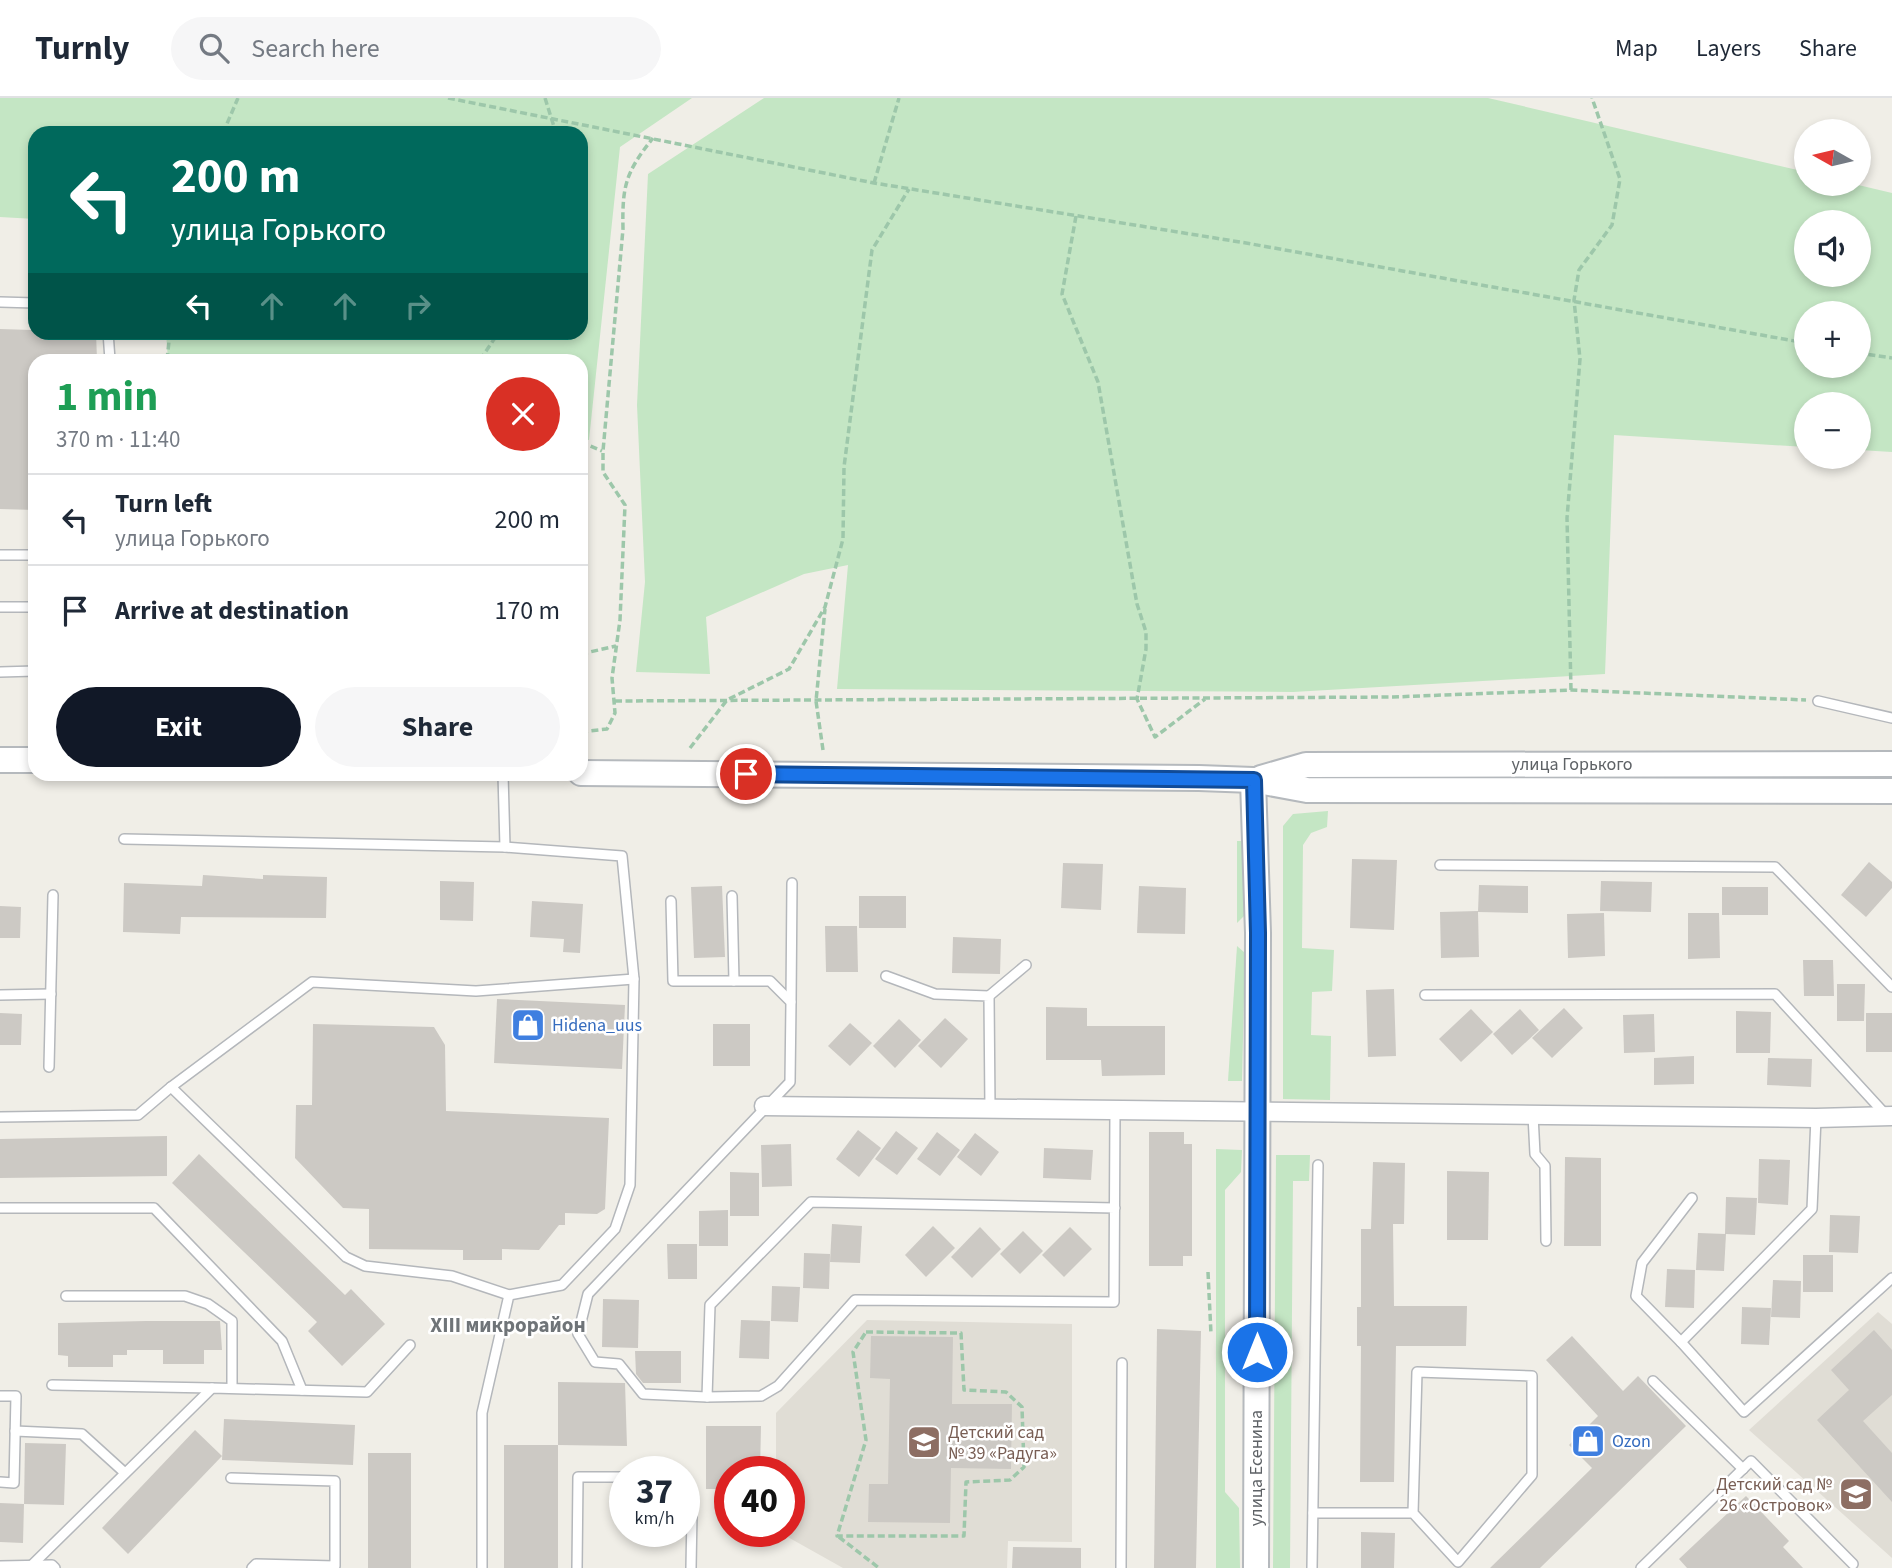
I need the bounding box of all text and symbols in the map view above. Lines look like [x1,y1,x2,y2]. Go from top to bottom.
search box [171,17,661,80]
text: Turnly [35,25,129,72]
icon: search [195,29,233,67]
text: Search here [251,30,380,67]
text: Map [1615,31,1658,66]
text: Layers [1696,31,1761,66]
text: Share [1799,31,1857,66]
north arrow [1794,119,1871,196]
map controls [1794,119,1871,469]
text: 200 m [171,142,300,212]
icon: left [56,154,147,245]
text: улица Горького [171,207,386,253]
button: sound [1794,210,1871,287]
icon: left [180,287,218,325]
icon: ahead [253,287,291,325]
icon: ahead [326,287,364,325]
icon: right [399,287,437,325]
button: + [1794,301,1871,378]
text: 1 min [56,367,158,427]
button: close [486,377,560,451]
button: − [1794,392,1871,469]
text: 370 m · 11:40 [56,423,180,456]
text: Turn left [115,485,212,522]
icon: left [56,501,94,539]
text: 200 m [494,501,560,538]
text: улица Горького [115,522,270,555]
icon: arrive [56,592,94,630]
text: Arrive at destination [115,592,349,629]
text: 170 m [494,592,560,629]
button: Exit [56,687,301,767]
button: Share [315,687,560,767]
pin [716,744,776,804]
street label: улица Горького [1511,752,1633,777]
icon: arrive [727,755,765,793]
shop icon: Hidena_uus [509,1006,547,1044]
place label: Hidena_uus [552,1013,642,1038]
district label: XIII микрорайон [430,1310,586,1340]
position arrow [1220,1315,1294,1389]
street label: улица Есенина [1244,1410,1269,1526]
place label: Детский сад № 39 «Радуга» [948,1420,1057,1466]
shop icon: Ozon [1569,1422,1607,1460]
school or university icon: Детский сад № 39 «Радуга» [905,1423,943,1461]
place label: Ozon [1612,1429,1651,1454]
speed limit sign: 40 [714,1456,805,1547]
text: 37 [636,1467,673,1517]
place label: Детский сад № 26 «Островок» [1716,1472,1832,1518]
school or university icon: Детский сад № 26 «Островок» [1837,1475,1875,1513]
text: km/h [635,1506,674,1531]

